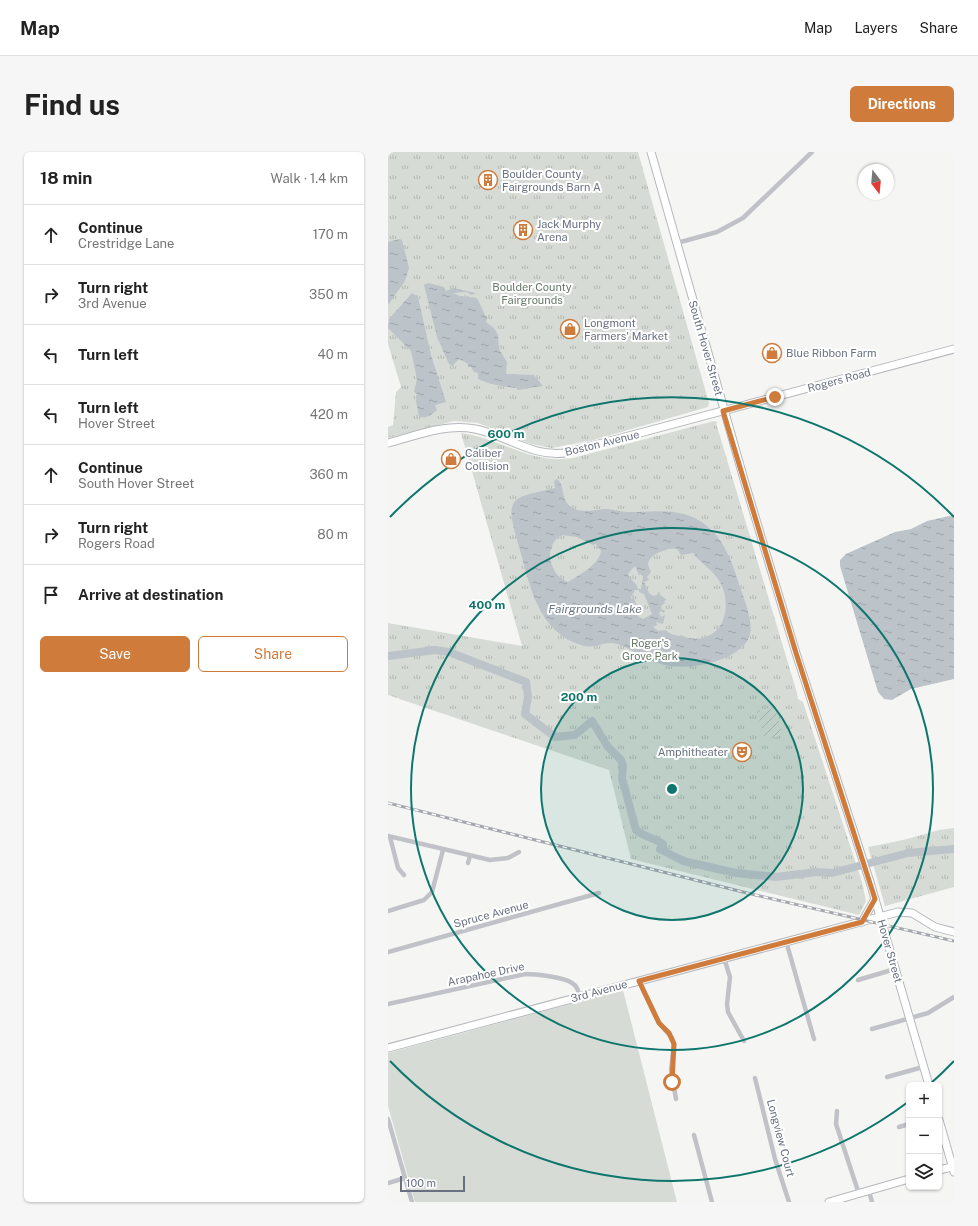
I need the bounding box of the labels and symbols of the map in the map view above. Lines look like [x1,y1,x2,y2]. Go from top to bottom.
north arrow [858,164,894,200]
place label: Boulder County Fairgrounds Barn A [502,168,601,193]
building icon: Boulder County Fairgrounds Barn A [477,169,499,191]
place label: Jack Murphy Arena [537,218,601,243]
building icon: Jack Murphy Arena [512,219,534,241]
park label: Boulder County Fairgrounds [492,281,572,306]
street label: South Hover Street [687,299,725,397]
place label: Longmont Farmers' Market [584,317,668,342]
shop icon: Longmont Farmers' Market [559,318,581,340]
shop icon: Blue Ribbon Farm [761,342,783,364]
place label: Blue Ribbon Farm [786,347,877,359]
street label: Rogers Road [806,366,872,394]
route end [766,388,784,406]
text: 600 m [488,427,525,441]
street label: Boston Avenue [564,428,640,458]
place label: Caliber Collision [465,447,509,472]
shop icon: Caliber Collision [440,448,462,470]
text: 400 m [469,598,506,612]
water label: Fairgrounds Lake [548,602,642,616]
park label: Roger's Grove Park [622,637,678,662]
text: 200 m [561,690,597,704]
theatre icon: Amphitheater [731,741,753,763]
place label: Amphitheater [658,746,728,758]
centre of rings [665,782,679,796]
street label: Spruce Avenue [452,898,530,930]
street label: Hover Street [875,918,905,984]
street label: Arapahoe Drive [446,960,526,988]
street label: 3rd Avenue [569,978,629,1004]
route start [663,1073,681,1091]
street label: Longview Court [765,1098,797,1178]
scale bar [400,1174,465,1193]

